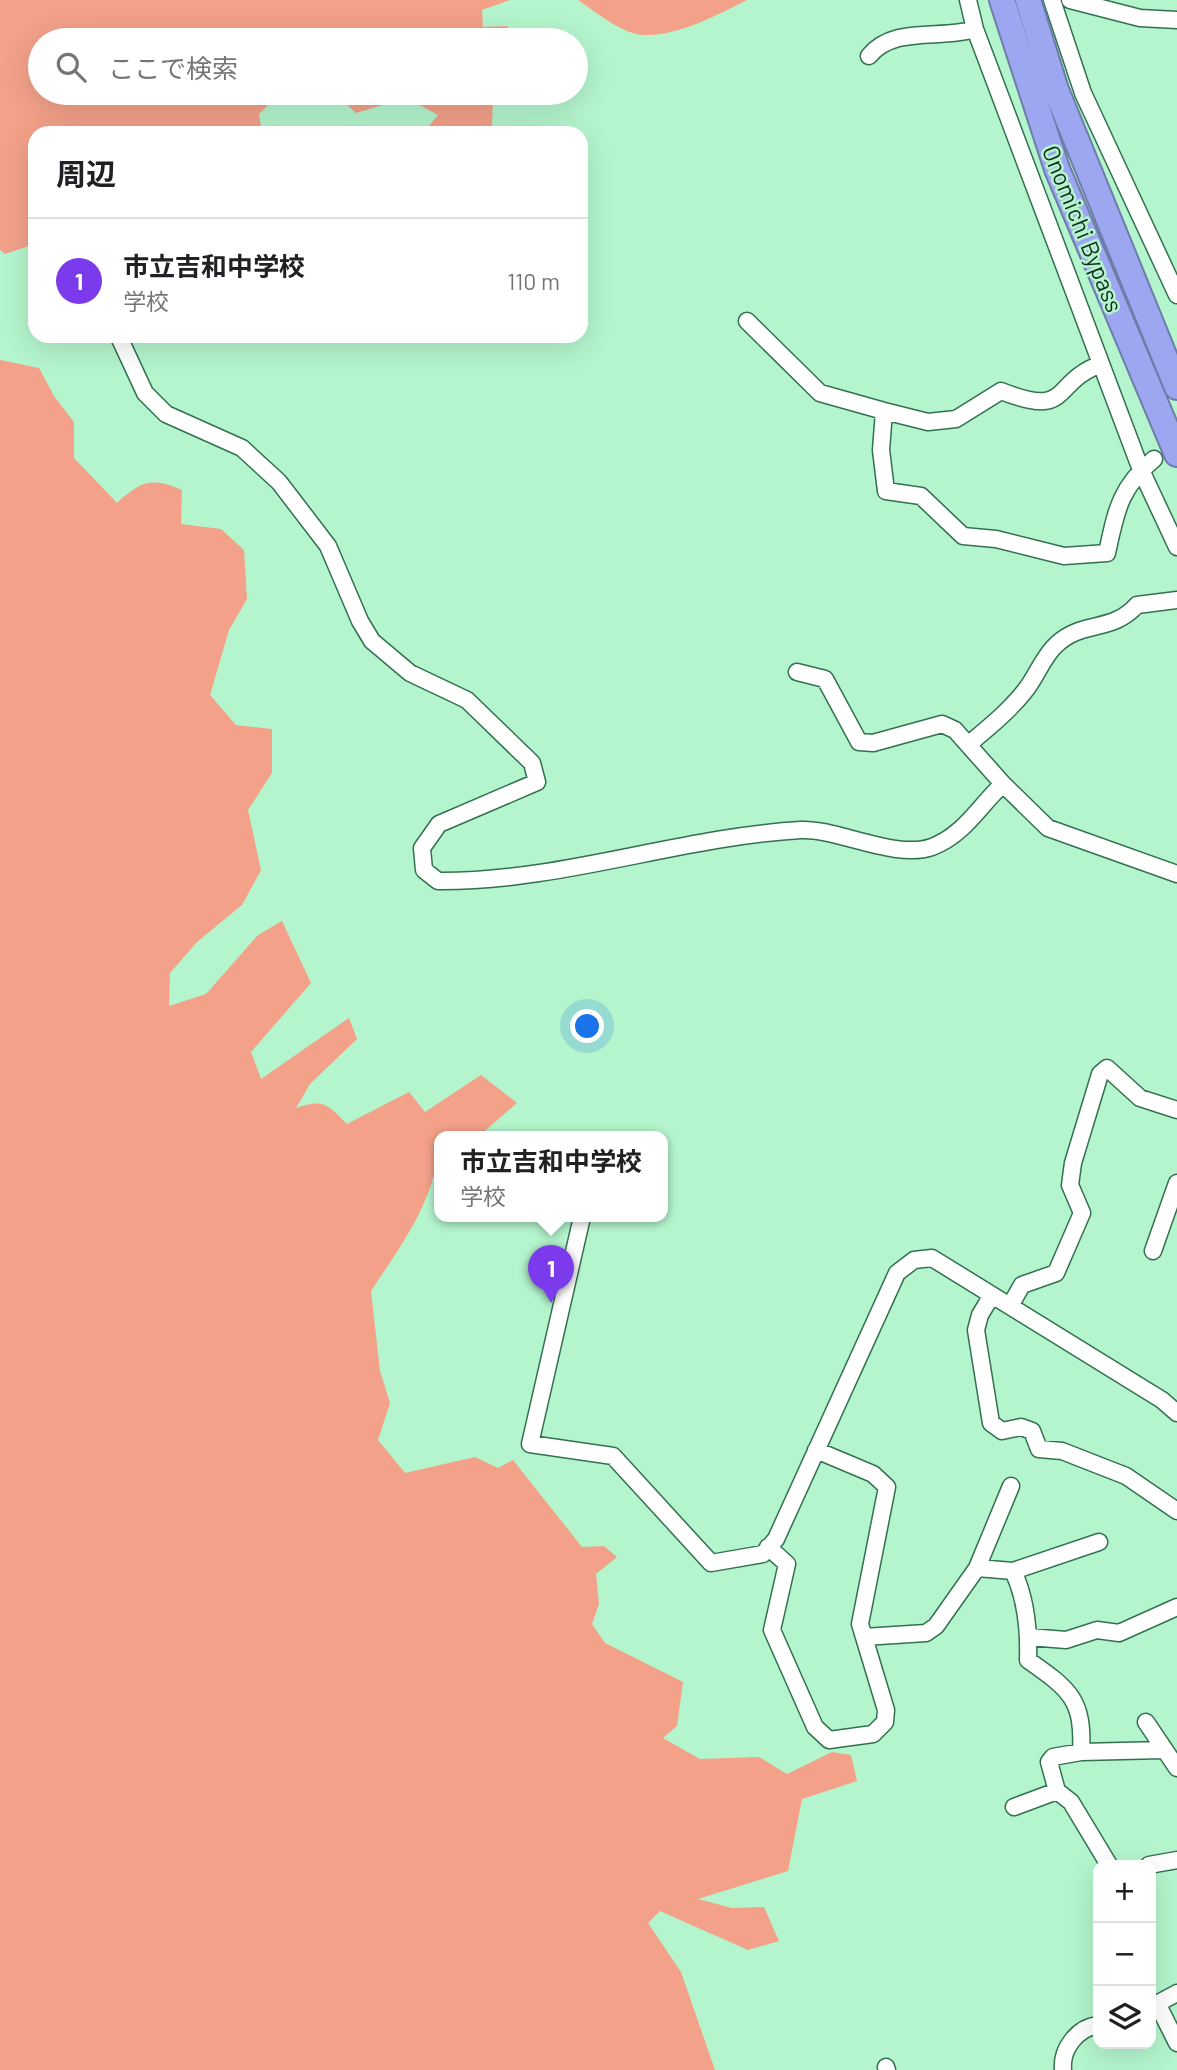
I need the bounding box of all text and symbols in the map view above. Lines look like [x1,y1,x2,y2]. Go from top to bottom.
search box [28,28,588,105]
icon: search [52,48,90,86]
text: ここで検索 [108,52,238,83]
street label: Onomichi Bypass [1037,141,1130,316]
text: 周辺 [56,155,116,191]
text: 市立吉和中学校 [123,250,305,281]
text: 1 [75,267,83,295]
text: 110 m [507,267,560,295]
text: 学校 [123,287,169,315]
your location [570,1009,604,1043]
popup [434,1131,668,1222]
text: 市立吉和中学校 [460,1145,642,1176]
text: 学校 [460,1182,506,1210]
pin: 1 [528,1245,574,1303]
map controls [1093,1860,1156,2049]
button: + [1093,1860,1156,1923]
button: − [1093,1923,1156,1986]
button: layers [1093,1986,1156,2049]

